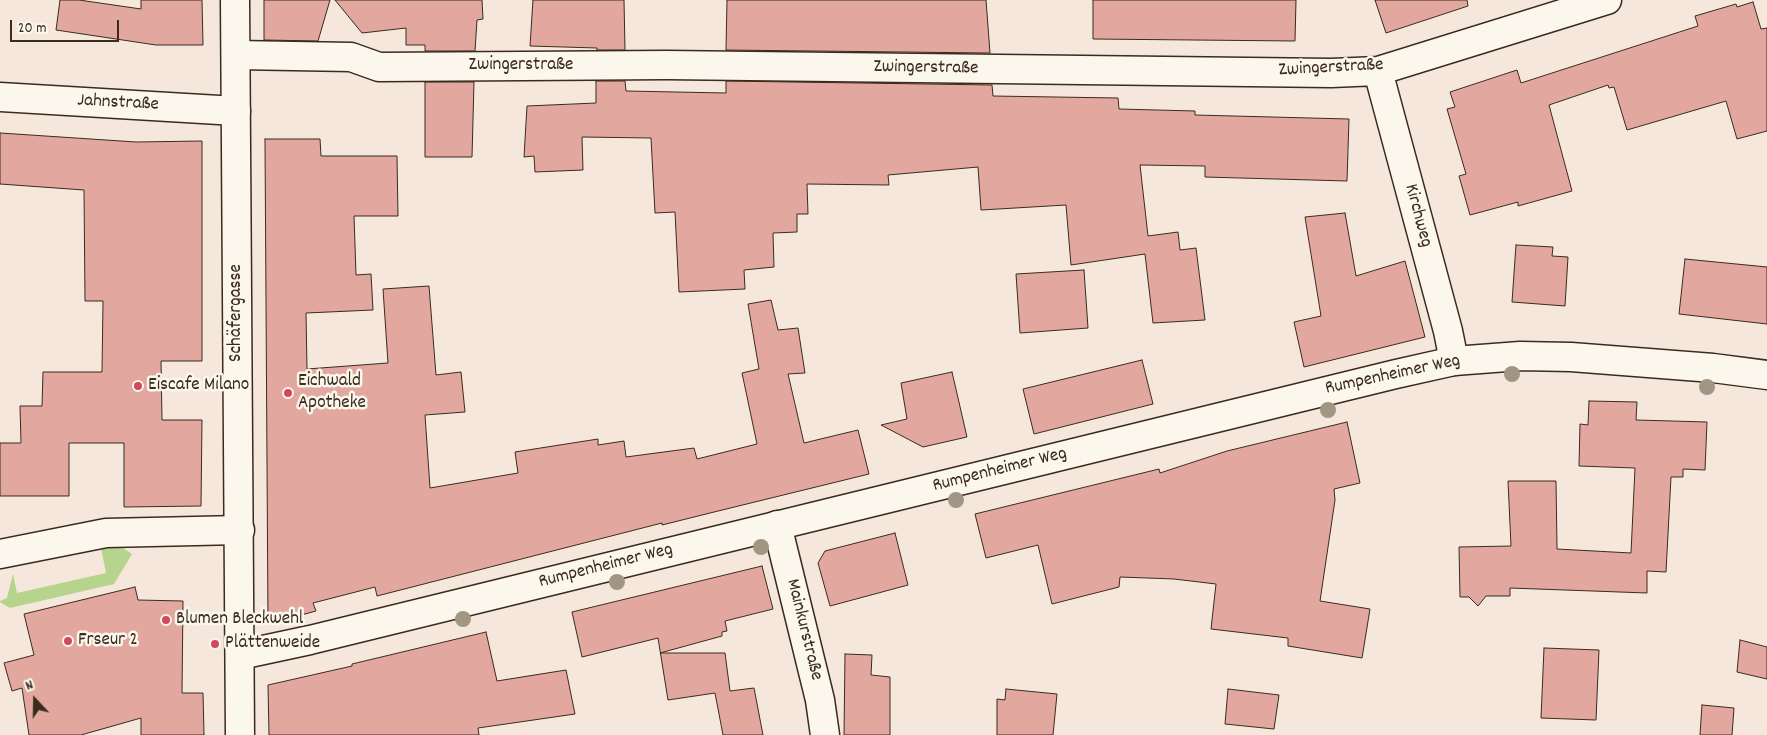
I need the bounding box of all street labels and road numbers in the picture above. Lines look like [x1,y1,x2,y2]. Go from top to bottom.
street label: Zwingerstraße [469,55,573,77]
street label: Zwingerstraße [1278,55,1384,83]
street label: Zwingerstraße [873,57,979,81]
street label: Jahnstraße [77,90,159,118]
street label: Kirchweg [1398,182,1436,250]
street label: Schäfergasse [226,264,248,362]
street label: Rumpenheimer Weg [1323,351,1463,401]
street label: Rumpenheimer Weg [931,443,1069,499]
street label: Rumpenheimer Weg [537,539,675,595]
street label: Mainkurstraße [779,577,827,683]

